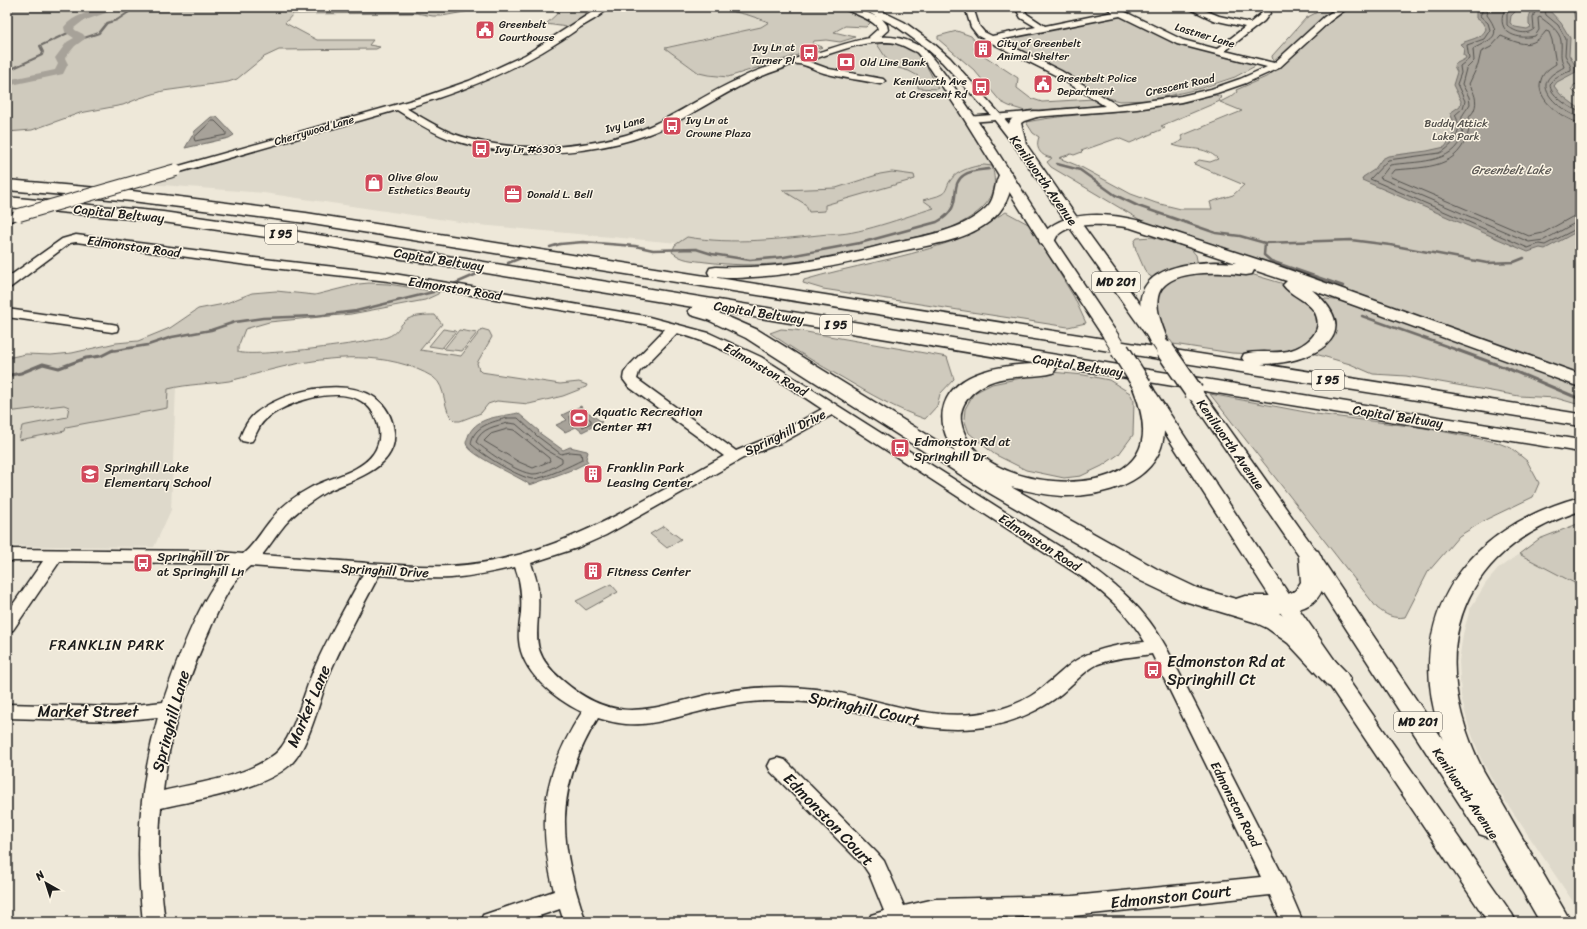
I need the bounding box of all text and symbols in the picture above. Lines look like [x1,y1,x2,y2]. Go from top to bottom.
place label: Greenbelt Courthouse [499,15,555,47]
street label: Lastner Lane [1173,17,1237,54]
public building icon: Greenbelt Courthouse [474,19,496,41]
place label: City of Greenbelt Animal Shelter [996,34,1081,66]
place label: Ivy Ln at Turner Pl [751,38,796,70]
building icon: City of Greenbelt Animal Shelter [972,38,994,60]
bus stop icon: Ivy Ln at Turner Pl [798,42,820,64]
bank icon: Old Line Bank [835,51,857,73]
place label: Old Line Bank [860,53,926,72]
place label: Greenbelt Police Department [1057,69,1138,101]
street label: Crescent Road [1144,69,1218,102]
place label: Kenilworth Ave at Crescent Rd [894,72,968,104]
public building icon: Greenbelt Police Department [1032,73,1054,95]
bus stop icon: Kenilworth Ave at Crescent Rd [970,76,992,98]
street label: Cherrywood Lane [272,110,357,151]
street label: Ivy Lane [602,110,647,139]
place label: Ivy Ln at Crowne Plaza [685,111,752,143]
park label: Buddy Attick Lake Park [1424,114,1488,146]
bus stop icon: Ivy Ln at Crowne Plaza [661,115,683,137]
street label: Kenilworth Avenue [1003,130,1084,231]
bus stop icon: Ivy Ln #6303 [470,138,492,160]
place label: Ivy Ln #6303 [494,140,561,159]
water label: Greenbelt Lake [1471,159,1552,181]
place label: Olive Glow Esthetics Beauty [388,168,471,200]
shop icon: Olive Glow Esthetics Beauty [363,172,385,194]
office icon: Donald L. Bell [502,183,524,205]
place label: Donald L. Bell [527,185,594,204]
street label: Capital Beltway [73,197,166,230]
road number: I 95 [265,224,297,244]
street label: Edmonston Road [86,229,183,265]
street label: Capital Beltway [392,241,486,278]
street label: Edmonston Road [407,270,504,307]
road number: MD 201 [1092,272,1140,292]
street label: Capital Beltway [712,294,806,331]
road number: I 95 [820,315,852,335]
street label: Edmonston Road [719,336,813,403]
street label: Capital Beltway [1031,347,1125,384]
road number: I 95 [1312,370,1344,390]
street label: Kenilworth Avenue [1190,394,1271,495]
street label: Capital Beltway [1351,398,1445,435]
place label: Aquatic Recreation Center #1 [592,400,703,438]
street label: Springhill Drive [741,403,830,462]
sports icon: Aquatic Recreation Center #1 [568,407,590,429]
place label: Edmonston Rd at Springhill Dr [914,430,1011,468]
bus stop icon: Edmonston Rd at Springhill Dr [889,437,911,459]
place label: Springhill Lake Elementary School [104,456,212,494]
place label: Franklin Park Leasing Center [607,456,693,494]
school or university icon: Springhill Lake Elementary School [79,463,101,485]
building icon: Franklin Park Leasing Center [582,463,604,485]
street label: Edmonston Road [994,507,1086,578]
place label: Springhill Dr at Springhill Ln [157,545,244,583]
bus stop icon: Springhill Dr at Springhill Ln [132,552,154,574]
street label: Springhill Drive [340,557,430,584]
building icon: Fitness Center [582,560,604,582]
place label: Fitness Center [607,560,691,583]
district label: FRANKLIN PARK [49,633,165,658]
place label: Edmonston Rd at Springhill Ct [1167,647,1286,694]
bus stop icon: Edmonston Rd at Springhill Ct [1142,659,1164,681]
street label: Market Lane [278,660,339,752]
street label: Springhill Lane [143,667,198,775]
street label: Springhill Court [806,683,922,734]
street label: Market Street [38,697,139,726]
road number: MD 201 [1394,712,1442,732]
street label: Kenilworth Avenue [1426,742,1505,844]
street label: Edmonston Road [1204,757,1268,852]
street label: Edmonston Court [776,765,881,873]
north arrow [26,863,66,903]
text: N [30,866,49,886]
street label: Edmonston Court [1109,876,1233,917]

